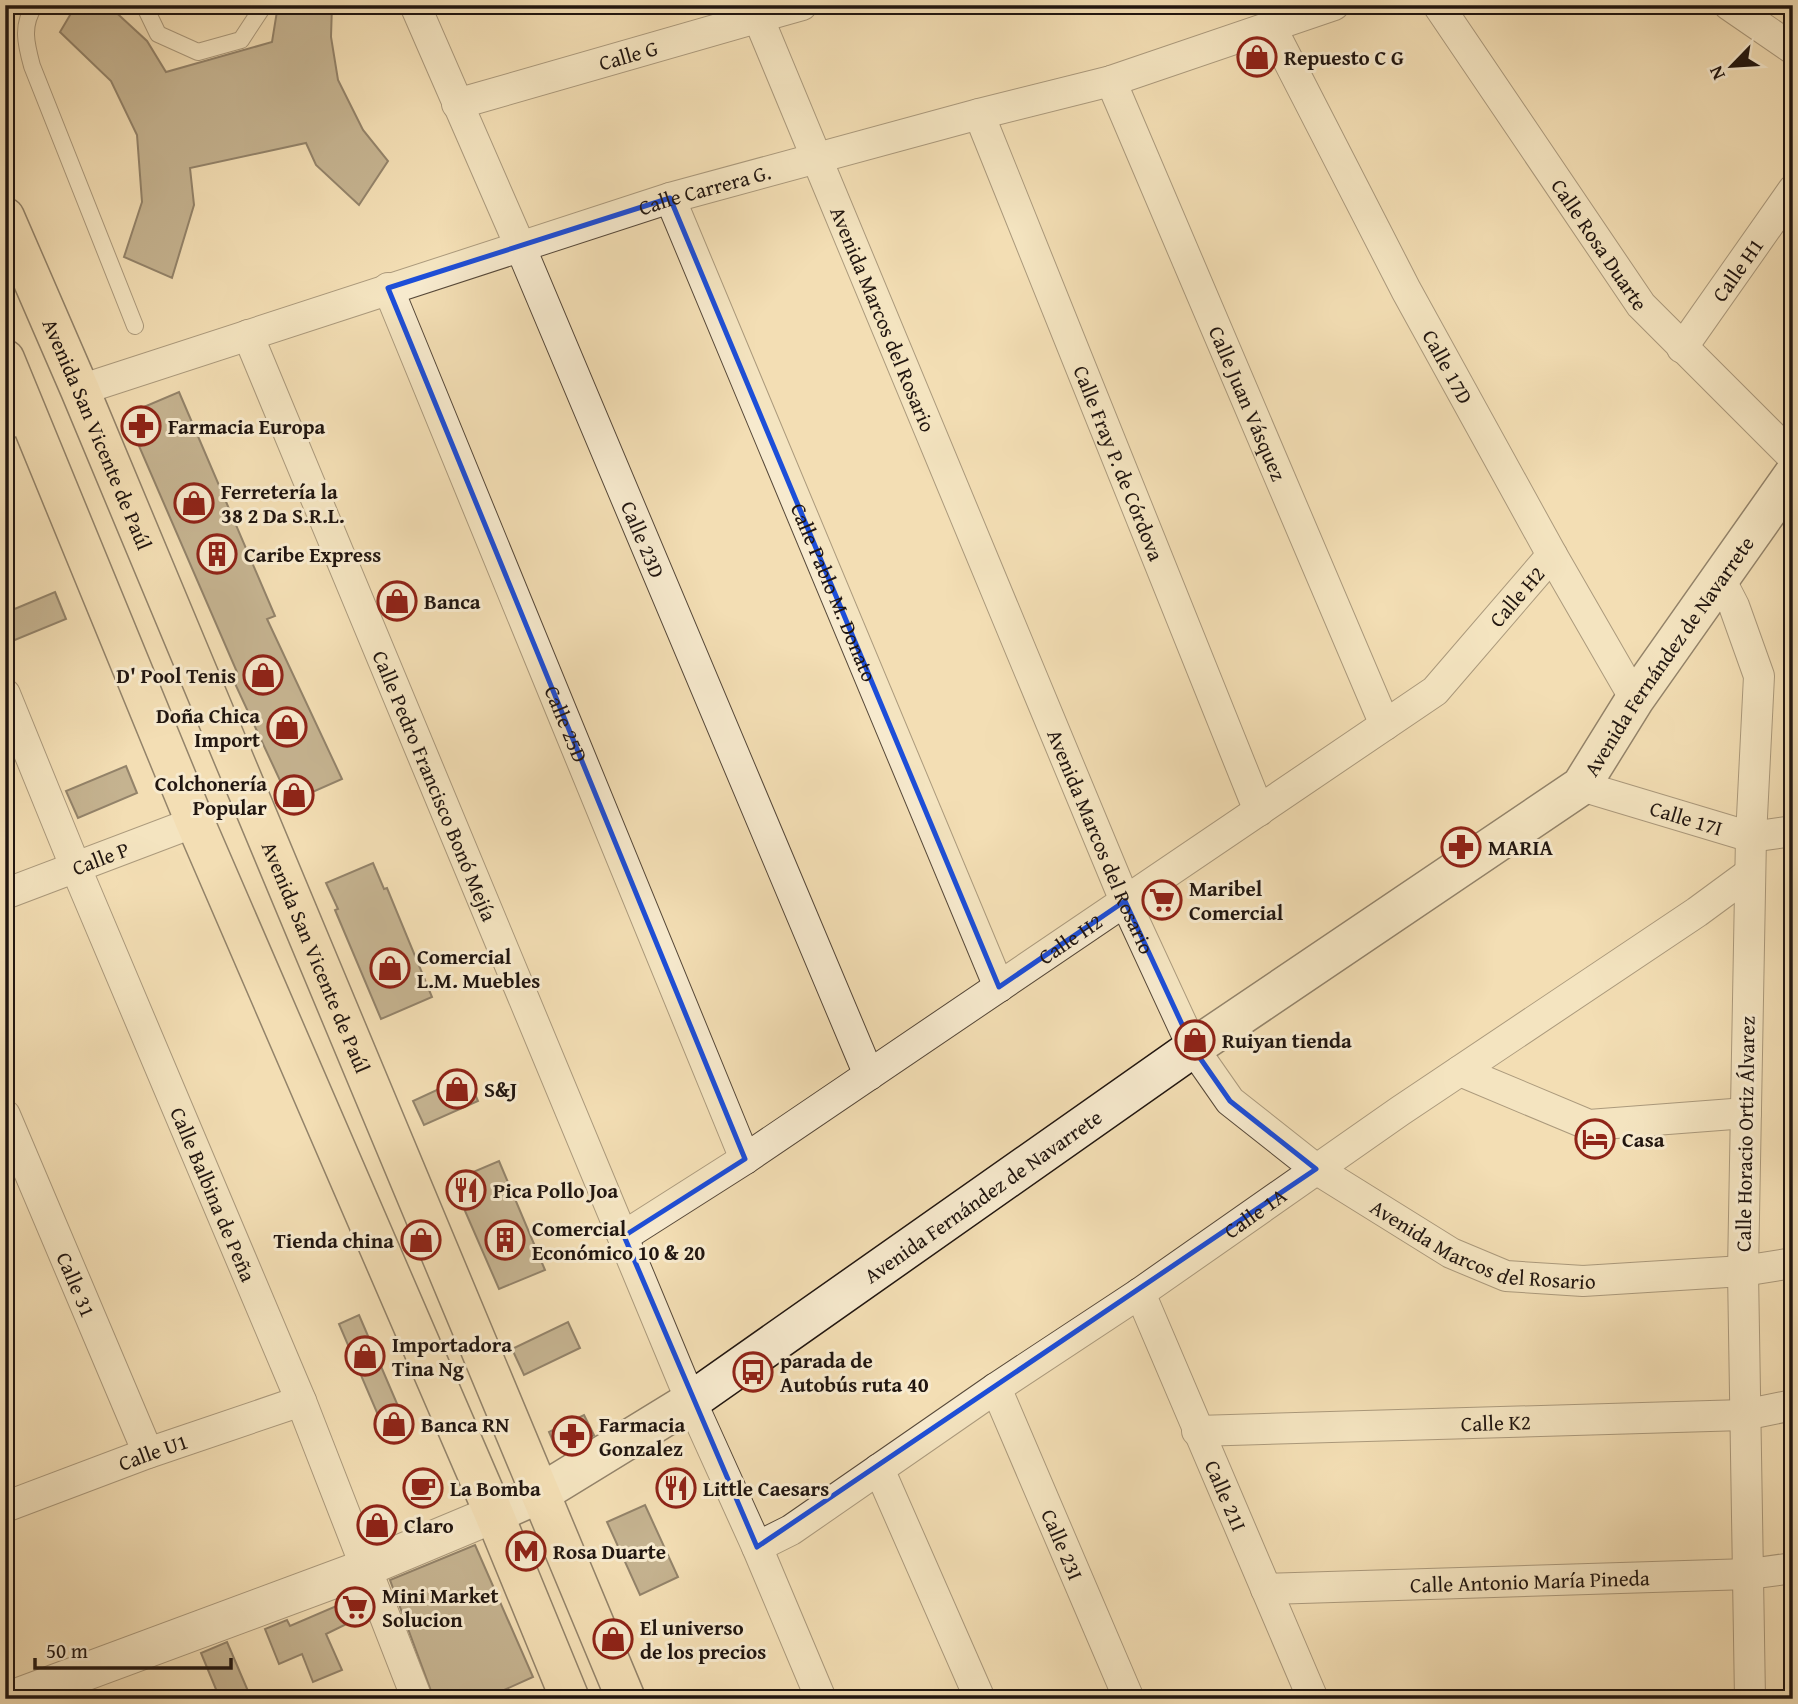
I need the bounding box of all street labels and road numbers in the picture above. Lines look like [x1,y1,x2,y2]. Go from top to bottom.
street label: Calle G [595,32,661,78]
street label: Calle Carrera G. [634,156,774,223]
street label: Calle Rosa Duarte [1544,172,1656,317]
street label: Avenida Marcos del Rosario [823,202,944,436]
street label: Calle H1 [1704,231,1770,308]
street label: Avenida San Vicente de Paúl [35,313,160,554]
street label: Calle Juan Vásquez [1201,321,1295,485]
street label: Calle 17D [1415,324,1481,409]
street label: Calle Fray P. de Córdova [1066,361,1172,565]
street label: Calle 23D [613,496,673,582]
street label: Calle Pablo M. Donato [783,498,885,686]
street label: Avenida Fernández de Navarrete [1575,529,1761,782]
street label: Calle H2 [1481,559,1552,634]
street label: Calle Pedro Francisco Bonó Mejía [365,645,505,926]
street label: Calle 25D [537,681,596,767]
street label: Avenida Marcos del Rosario [1040,724,1163,959]
street label: Calle 17I [1646,792,1726,843]
street label: Calle P [67,833,133,883]
street label: Avenida San Vicente de Paúl [254,836,379,1078]
street label: Calle H2 [1032,906,1108,972]
street label: Calle Horacio Ortiz Álvarez [1727,1016,1763,1252]
street label: Avenida Fernández de Navarrete [857,1101,1108,1290]
street label: Calle Balbina de Peña [163,1102,264,1287]
street label: Calle 1A [1217,1180,1293,1246]
street label: Avenida Marcos del Rosario [1365,1191,1597,1297]
street label: Calle 31 [49,1247,104,1322]
street label: Calle K2 [1460,1406,1531,1439]
street label: Calle U1 [114,1425,192,1478]
street label: Calle 21I [1197,1455,1255,1536]
street label: Calle 23I [1034,1504,1092,1585]
street label: Calle Antonio María Pineda [1410,1562,1650,1600]

